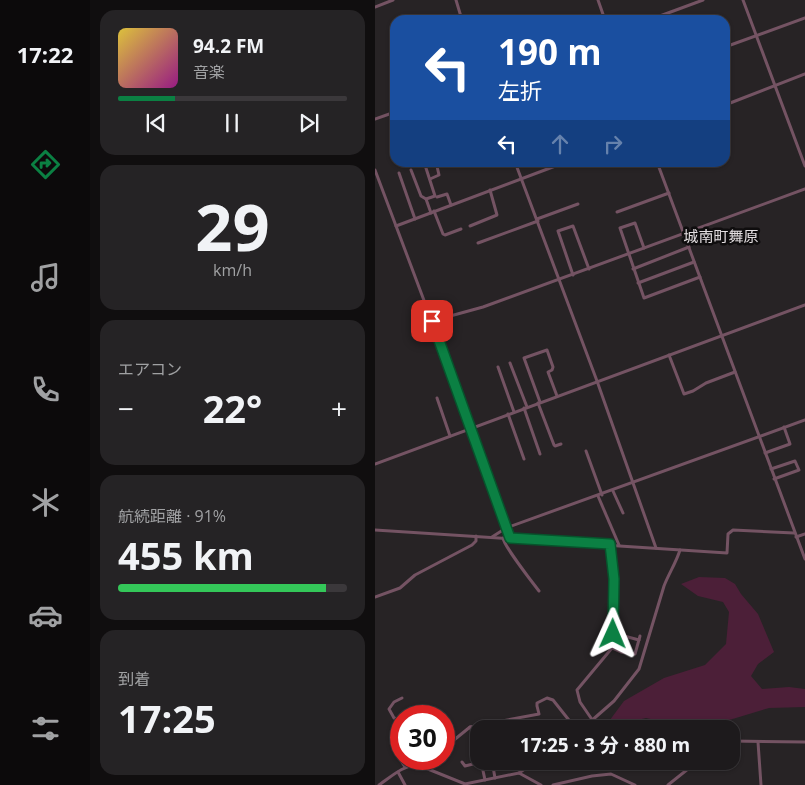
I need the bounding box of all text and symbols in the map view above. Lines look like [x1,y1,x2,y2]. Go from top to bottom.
text: 190 m [498,28,602,75]
text: 94.2 FM [193,33,264,59]
icon: left [415,35,480,100]
text: 17:22 [17,39,73,69]
text: 音楽 [193,61,225,83]
text: 左折 [498,75,542,105]
icon: previous [142,109,170,137]
icon: pause [218,109,246,137]
icon: next [295,109,323,137]
icon: left [493,130,521,158]
icon: ahead [546,130,574,158]
icon: right [599,130,627,158]
icon: directions [28,147,63,182]
text: 29 [195,182,270,270]
district label: 城南町舞原 [683,226,759,246]
text: km/h [213,259,252,281]
icon: music [28,260,63,295]
pin [411,300,453,342]
icon: arrive [418,307,446,335]
text: エアコン [118,358,182,380]
icon: phone [28,372,63,407]
text: 22° [203,382,262,434]
text: − [118,389,134,427]
text: + [331,389,347,427]
icon: climate [28,485,63,520]
text: 航続距離 · 91% [118,505,226,527]
text: 455 km [118,529,254,581]
icon: car [28,598,63,633]
position arrow [586,607,638,659]
text: 到着 [118,668,150,690]
text: 17:25 [118,692,216,744]
speed limit sign: 30 [390,705,455,770]
icon: filters [28,711,63,746]
text: 17:25 · 3 分 · 880 m [520,732,690,758]

